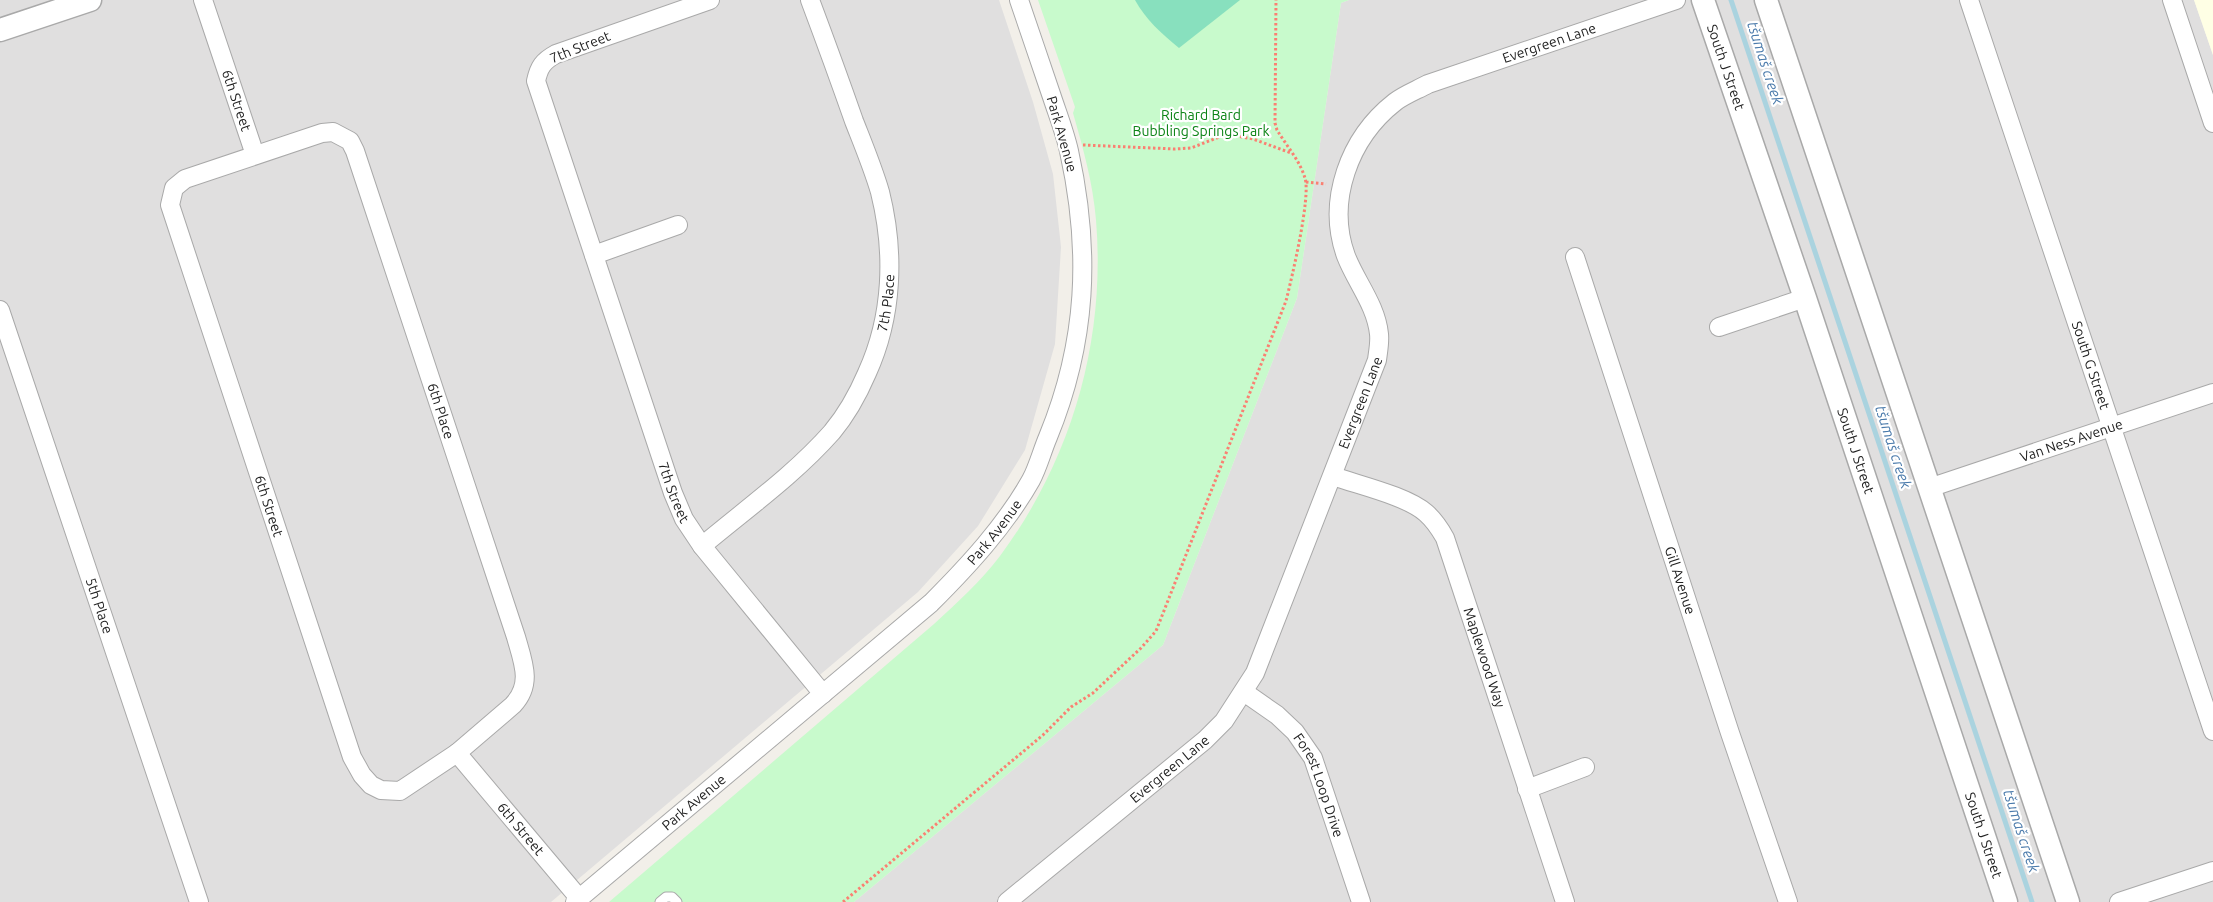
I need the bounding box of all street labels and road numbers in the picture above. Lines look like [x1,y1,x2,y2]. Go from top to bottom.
street label: Evergreen Lane [1500,20,1598,66]
street label: South J Street [1704,22,1748,113]
street label: 7th Street [547,27,613,66]
street label: 6th Street [219,68,255,134]
street label: Park Avenue [1044,94,1080,174]
street label: 7th Place [874,274,897,333]
street label: South G Street [2069,319,2113,412]
street label: Evergreen Lane [1335,354,1386,451]
street label: 6th Place [424,381,458,441]
street label: South J Street [1834,406,1878,496]
street label: Van Ness Avenue [2018,416,2125,465]
street label: 7th Street [655,460,693,527]
street label: 6th Street [252,473,287,539]
street label: Park Avenue [964,497,1025,568]
street label: Gill Avenue [1662,544,1699,616]
street label: 5th Place [83,576,116,636]
street label: Maplewood Way [1460,606,1508,710]
street label: Forest Loop Drive [1290,730,1347,839]
street label: Evergreen Lane [1127,732,1212,806]
street label: Park Avenue [659,771,729,834]
street label: South J Street [1962,790,2006,881]
street label: 6th Street [494,799,548,859]

